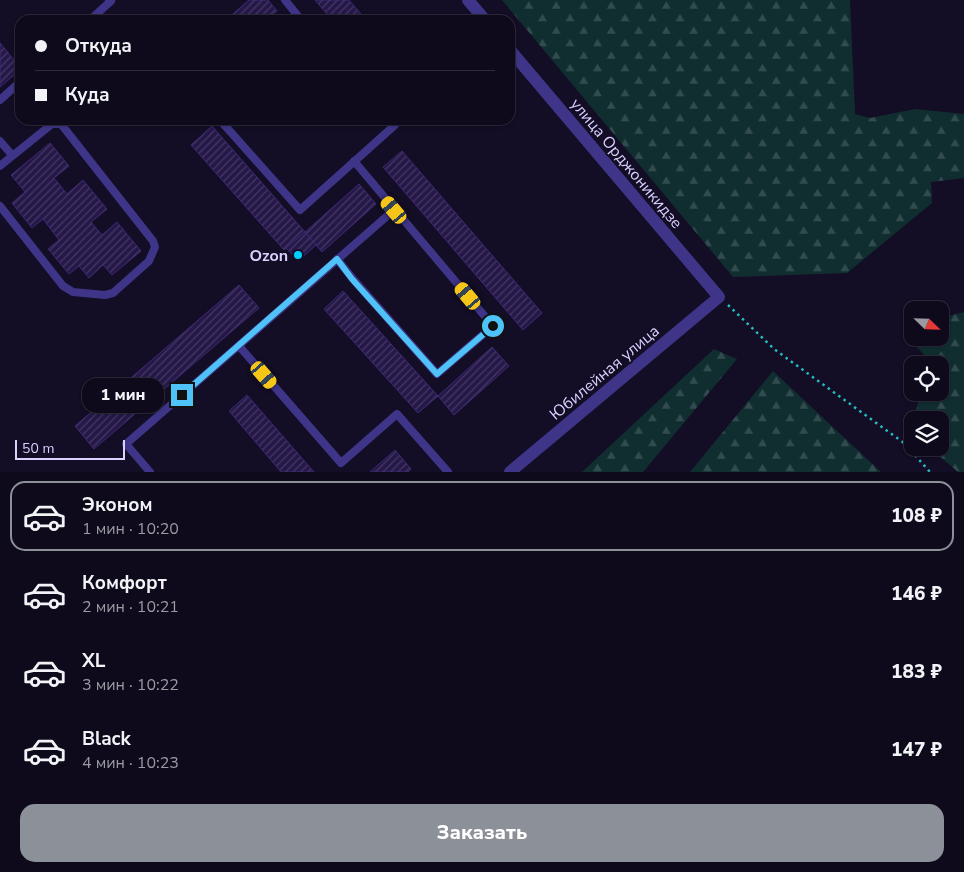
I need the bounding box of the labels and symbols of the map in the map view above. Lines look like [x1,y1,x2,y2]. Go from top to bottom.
street label: улица Орджоникидзе [565,94,687,234]
car [378,194,409,226]
place label: Ozon [249,245,288,267]
marker: Ozon [292,249,304,261]
car [452,280,483,312]
north arrow [904,301,949,346]
route start [482,315,504,337]
street label: Юбилейная улица [545,320,664,425]
car [248,359,279,391]
callout: 1 мин [82,378,164,412]
route end [171,384,193,406]
scale bar [15,437,125,460]

